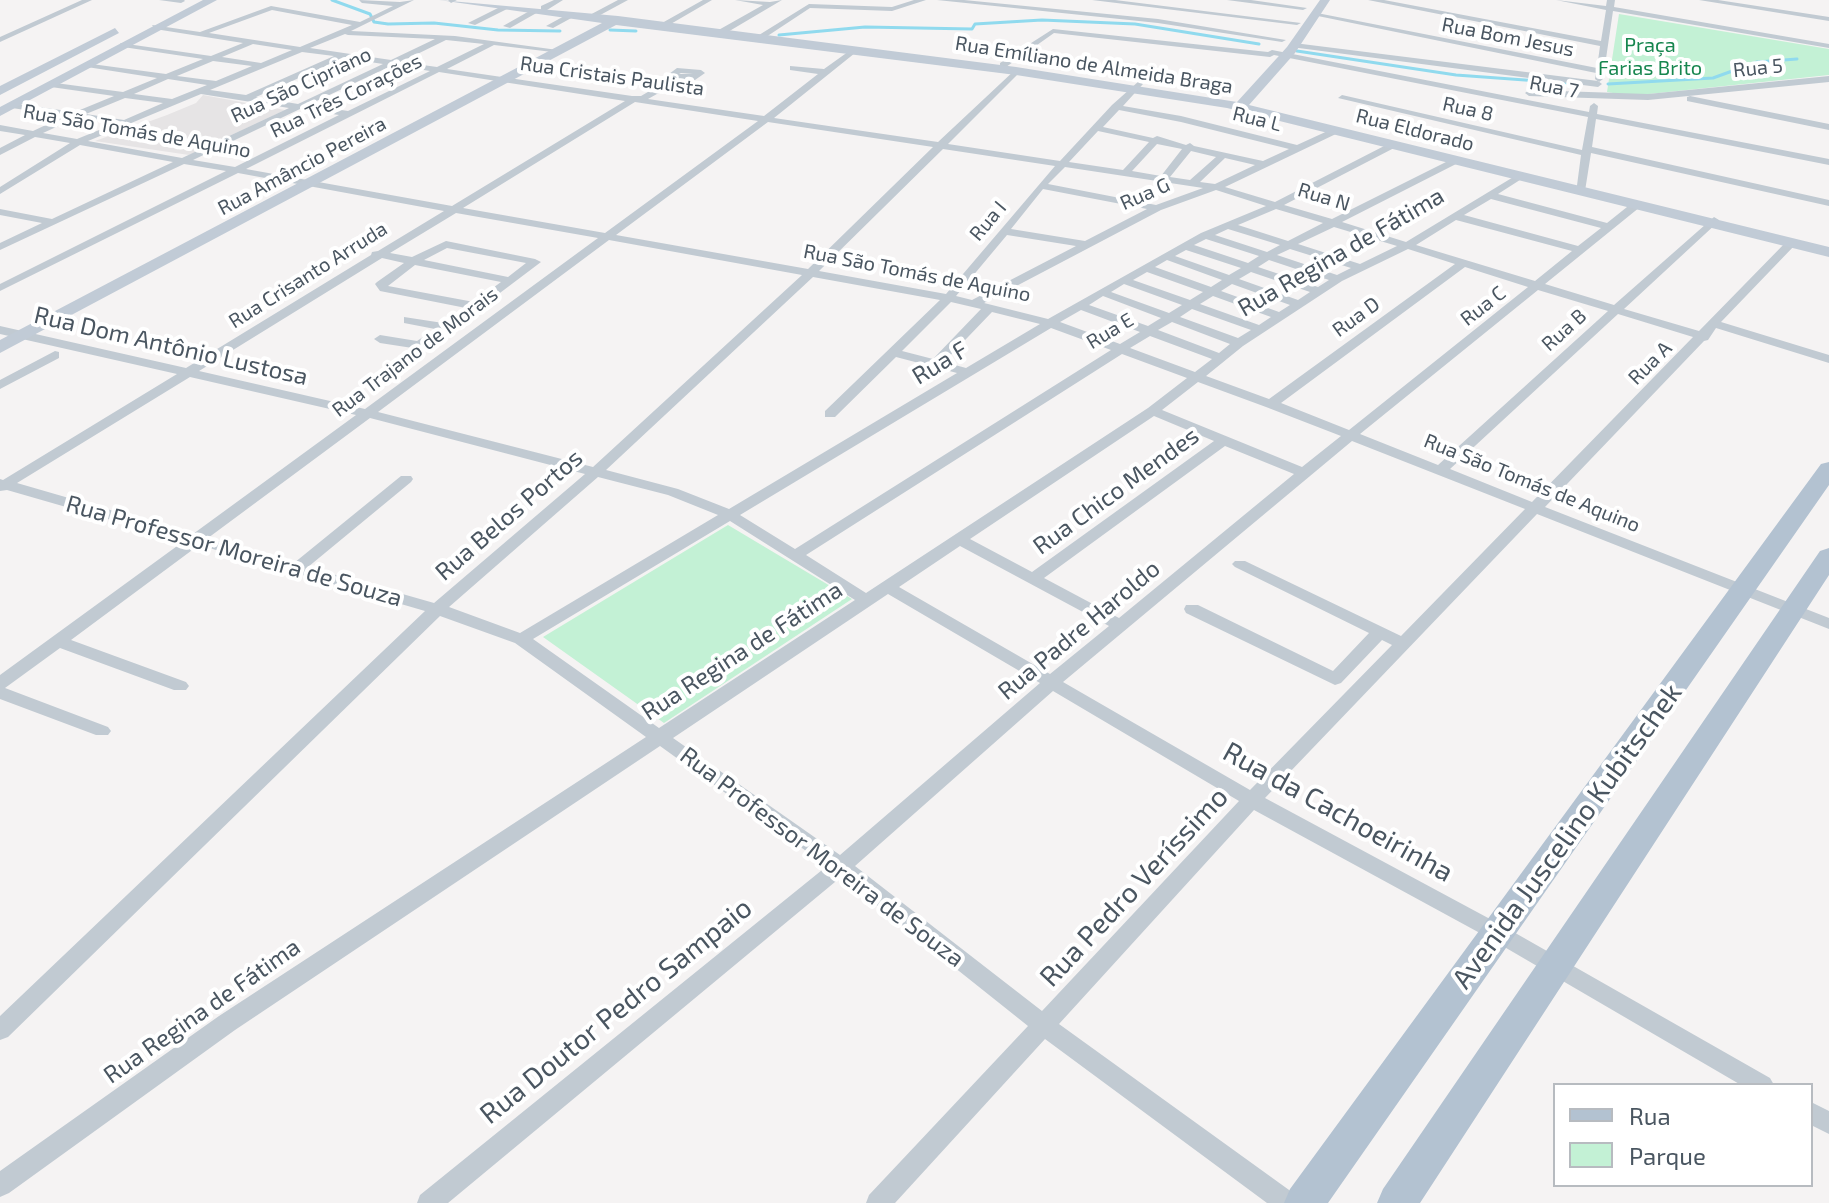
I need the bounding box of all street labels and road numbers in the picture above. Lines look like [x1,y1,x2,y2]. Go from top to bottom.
street label: Rua Bom Jesus [1440,12,1576,62]
street label: Rua Emíliano de Almeida Braga [953,31,1235,99]
street label: Rua São Cipriano [227,42,375,128]
street label: Rua Três Corações [266,49,426,143]
street label: Rua Cristais Paulista [518,51,706,101]
street label: Rua 5 [1732,53,1784,83]
street label: Rua 7 [1527,71,1581,103]
street label: Rua 8 [1440,92,1496,126]
street label: Rua São Tomás de Aquino [21,99,253,163]
street label: Rua L [1230,101,1284,137]
street label: Rua Eldorado [1353,104,1477,156]
street label: Rua Amâncio Pereira [214,111,390,221]
street label: Rua G [1116,173,1174,215]
street label: Rua N [1295,178,1353,216]
street label: Rua Regina de Fátima [1233,181,1449,323]
street label: Rua I [965,196,1011,246]
street label: Rua Crisanto Arruda [224,217,392,333]
street label: Rua São Tomás de Aquino [801,239,1033,307]
street label: Rua C [1456,281,1510,331]
street label: Rua Trajano de Morais [327,282,503,422]
street label: Rua D [1328,292,1384,342]
street label: Rua Dom Antônio Lustosa [31,300,311,392]
street label: Rua B [1537,304,1591,356]
street label: Rua E [1082,308,1138,354]
street label: Rua F [907,335,973,391]
street label: Rua A [1623,336,1677,390]
street label: Rua Chico Mendes [1028,421,1204,561]
street label: Rua São Tomás de Aquino [1420,429,1644,537]
street label: Rua Belos Portos [430,443,588,587]
street label: Rua Professor Moreira de Souza [63,489,405,613]
street label: Rua Padre Haroldo [992,554,1166,706]
street label: Rua Regina de Fátima [636,575,848,727]
street label: Avenida Juscelino Kubitschek [1445,677,1689,995]
street label: Rua da Cachoeirinha [1217,735,1459,889]
street label: Rua Professor Moreira de Souza [674,741,970,973]
street label: Rua Pedro Veríssimo [1033,780,1235,994]
street label: Rua Doutor Pedro Sampaio [473,891,759,1131]
street label: Rua Regina de Fátima [98,932,306,1090]

